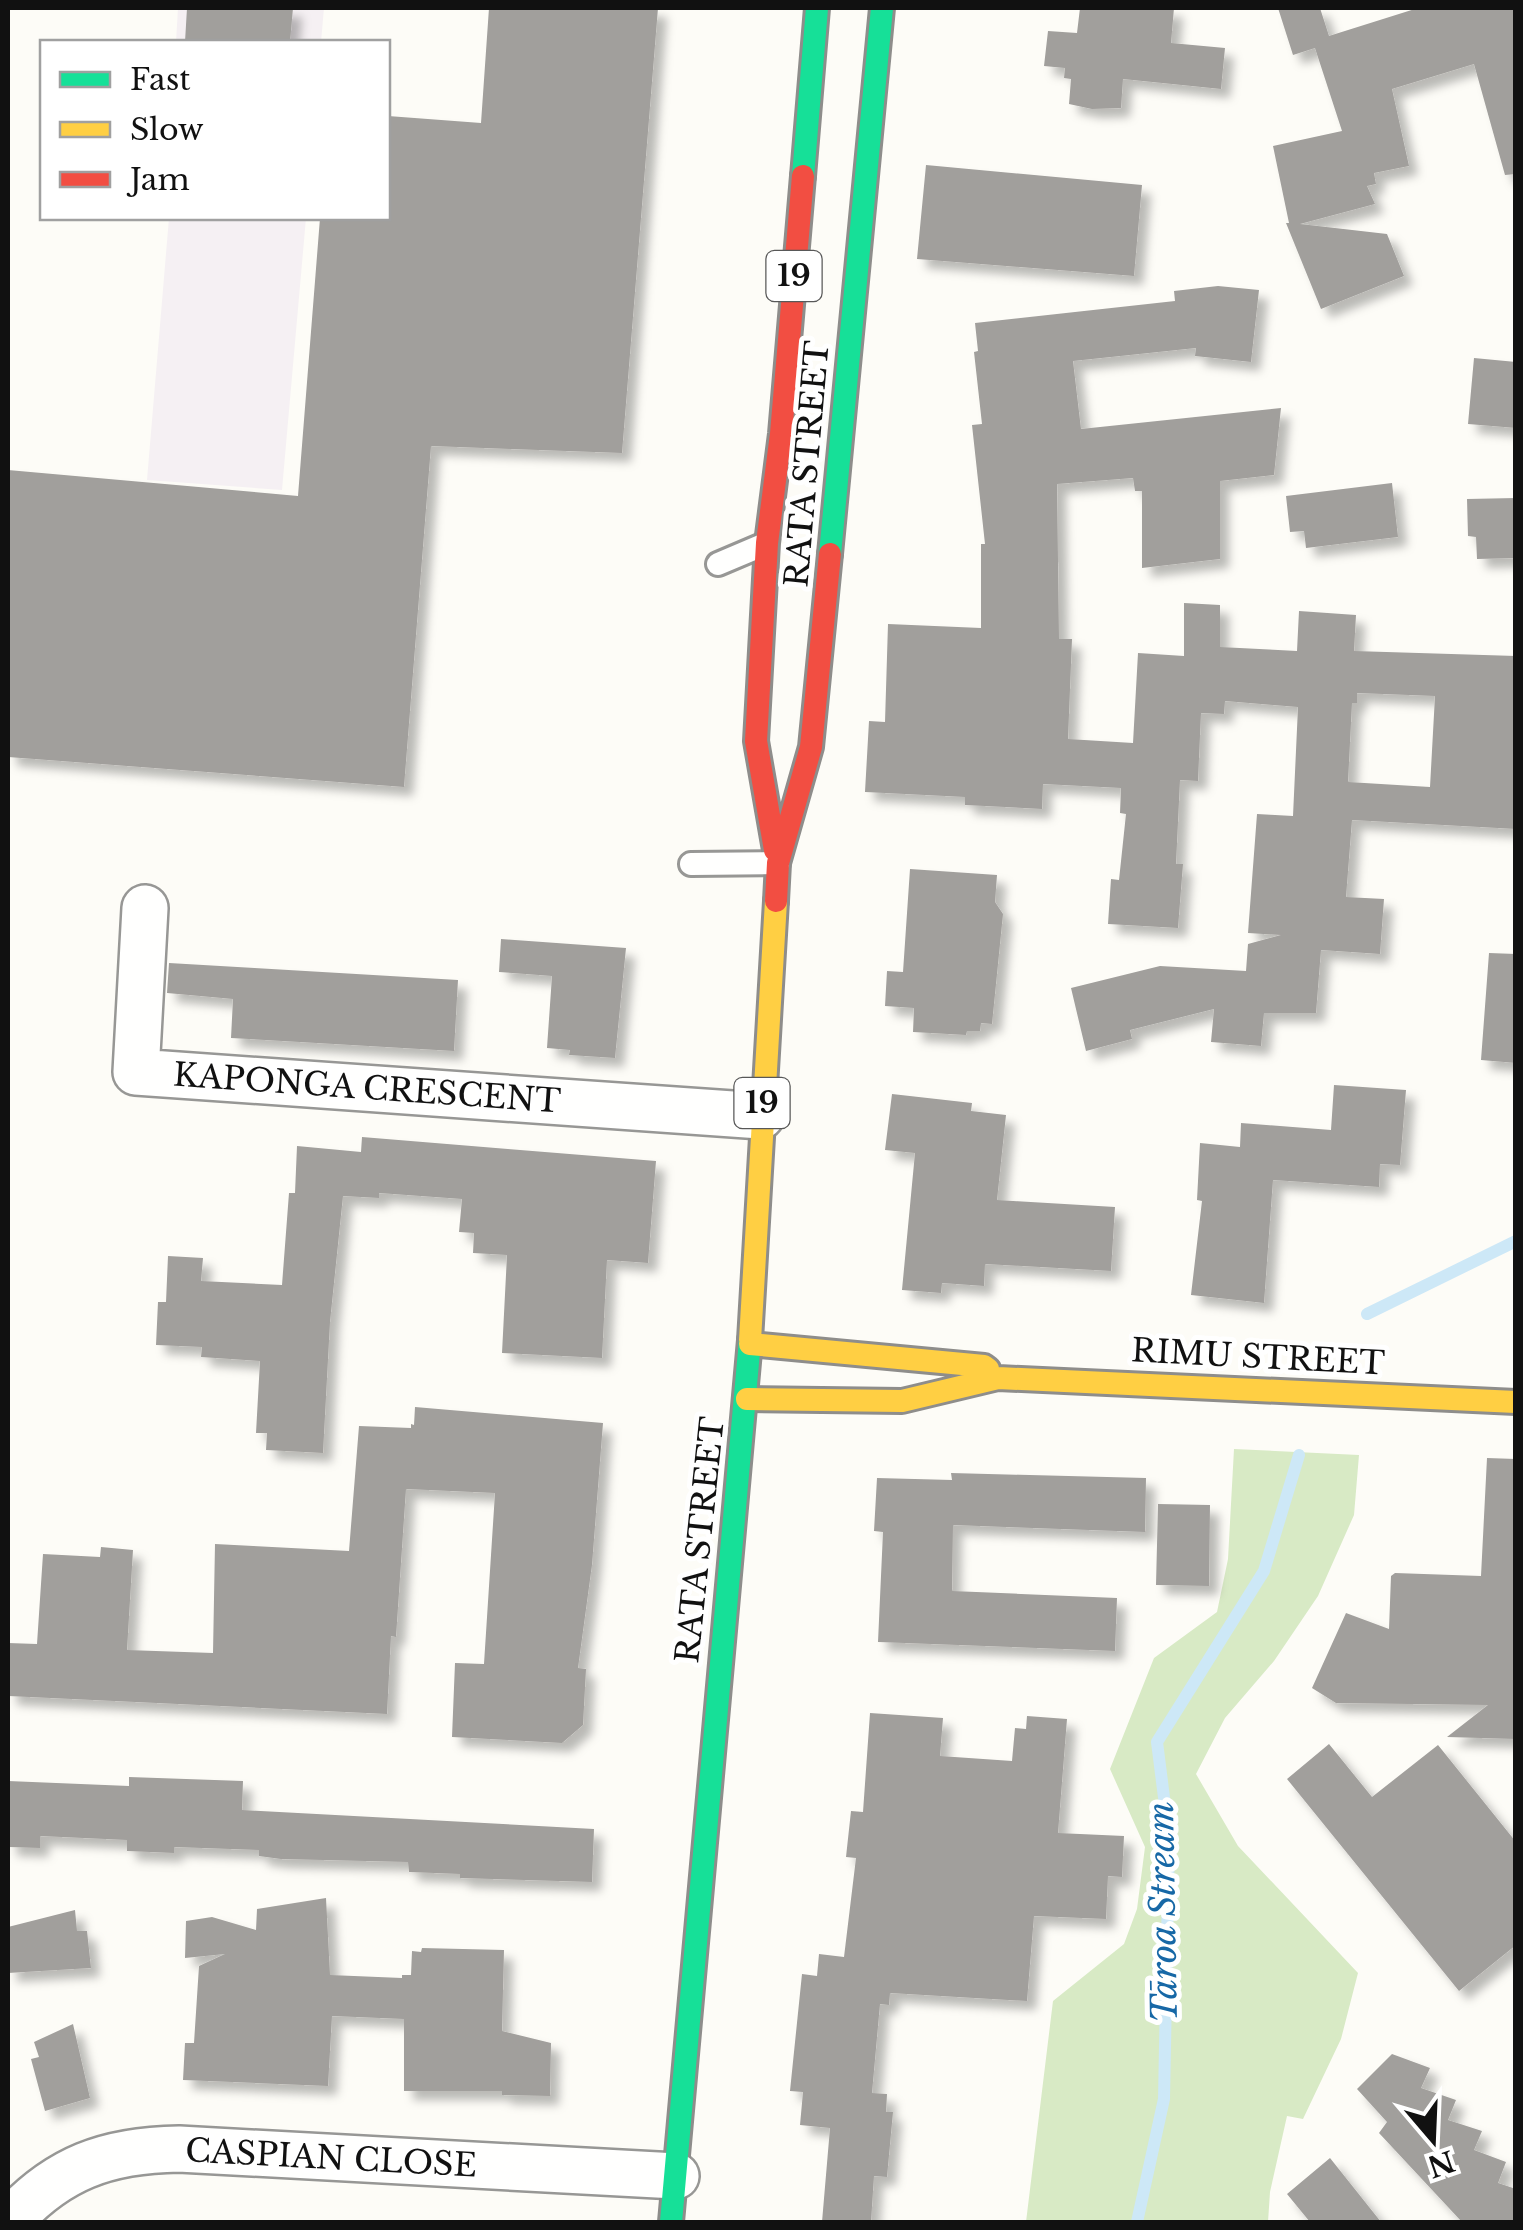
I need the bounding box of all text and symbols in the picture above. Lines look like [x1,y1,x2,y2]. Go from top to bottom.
legend [40,40,390,220]
text: Fast [130,61,191,98]
text: Slow [130,111,204,148]
text: Jam [126,161,190,198]
road number: 19 [766,251,822,301]
street label: RATA STREET [776,339,838,589]
street label: KAPONGA CRESCENT [172,1055,562,1122]
road number: 19 [734,1078,790,1128]
street label: RIMU STREET [1130,1330,1386,1384]
street label: RATA STREET [667,1415,733,1665]
water label: Tāroa Stream [1139,1801,1186,2023]
north arrow [1383,2090,1483,2190]
street label: CASPIAN CLOSE [184,2130,478,2186]
text: N [1423,2142,1459,2184]

